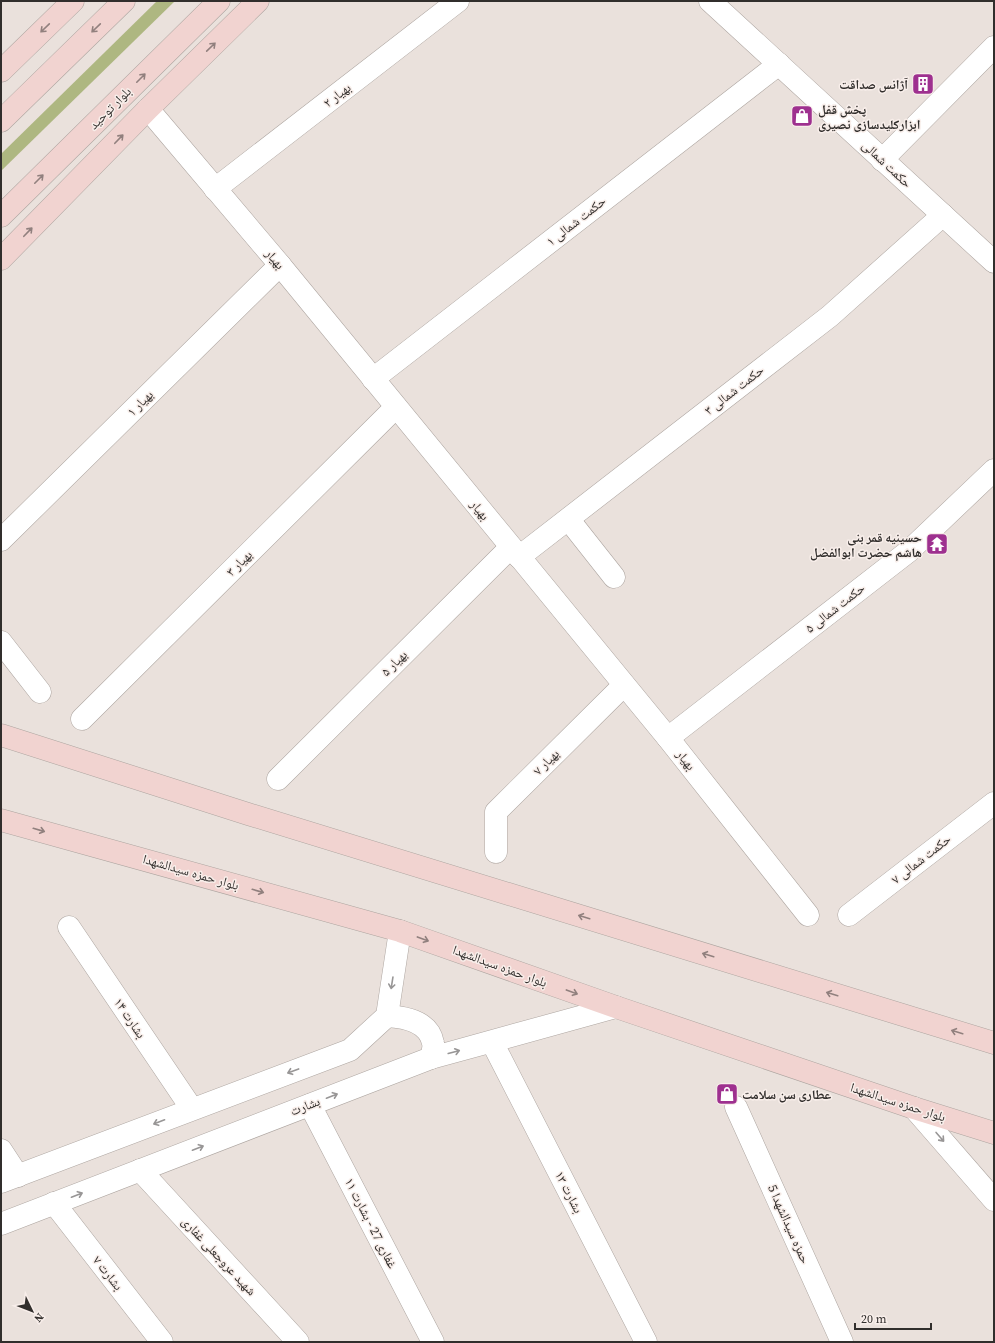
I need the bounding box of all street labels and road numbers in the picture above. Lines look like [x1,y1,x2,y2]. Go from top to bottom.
street label: بهیار ۲ [320,79,354,111]
street label: بلوار توحید [85,83,135,133]
street label: حکمت شمالی [858,137,916,191]
street label: حکمت شمالی ۱ [543,192,609,250]
street label: بهیار [261,245,288,273]
street label: حکمت شمالی ۳ [701,361,767,419]
street label: بهیار ۱ [123,386,157,420]
street label: بهیار [466,496,493,524]
street label: بهیار ۳ [222,546,256,580]
street label: حکمت شمالی ۵ [802,579,868,637]
street label: بهیار ۵ [377,646,411,680]
street label: بهیار ۷ [529,745,563,779]
street label: بهیار [672,746,699,774]
street label: حکمت شمالی ۷ [888,830,954,888]
street label: بلوار حمزه سیدالشهدا [141,850,241,894]
street label: بلوار حمزه سیدالشهدا [450,941,550,991]
street label: بشارت ۱۴ [110,994,150,1042]
street label: بلوار حمزه سیدالشهدا [848,1079,948,1125]
street label: بشارت [288,1093,322,1119]
street label: بشارت ۱۳ [551,1168,587,1216]
street label: غفاری 27 - بشارت ۱۱ [341,1175,401,1272]
street label: حمزه سیدالشهدا 5 [764,1182,814,1266]
street label: شهید عروجعلی غفاری [178,1213,260,1299]
street label: بشارت ۷ [89,1252,127,1294]

